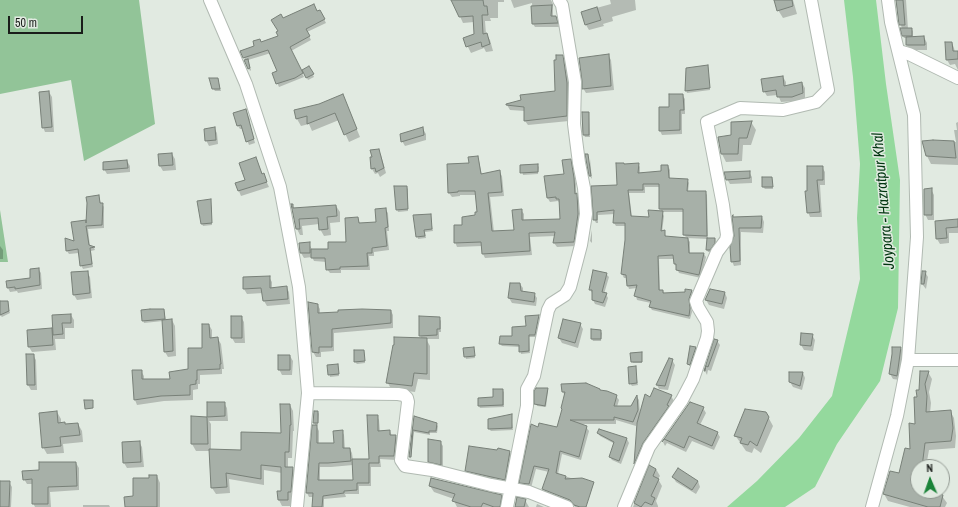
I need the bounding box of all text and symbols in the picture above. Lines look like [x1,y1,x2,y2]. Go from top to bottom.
scale bar [10,8,85,34]
text: 50 m [15,15,37,31]
water label: Joypara - Hazratpur Khal [869,132,899,270]
north arrow [910,459,950,499]
text: N [926,461,933,475]

